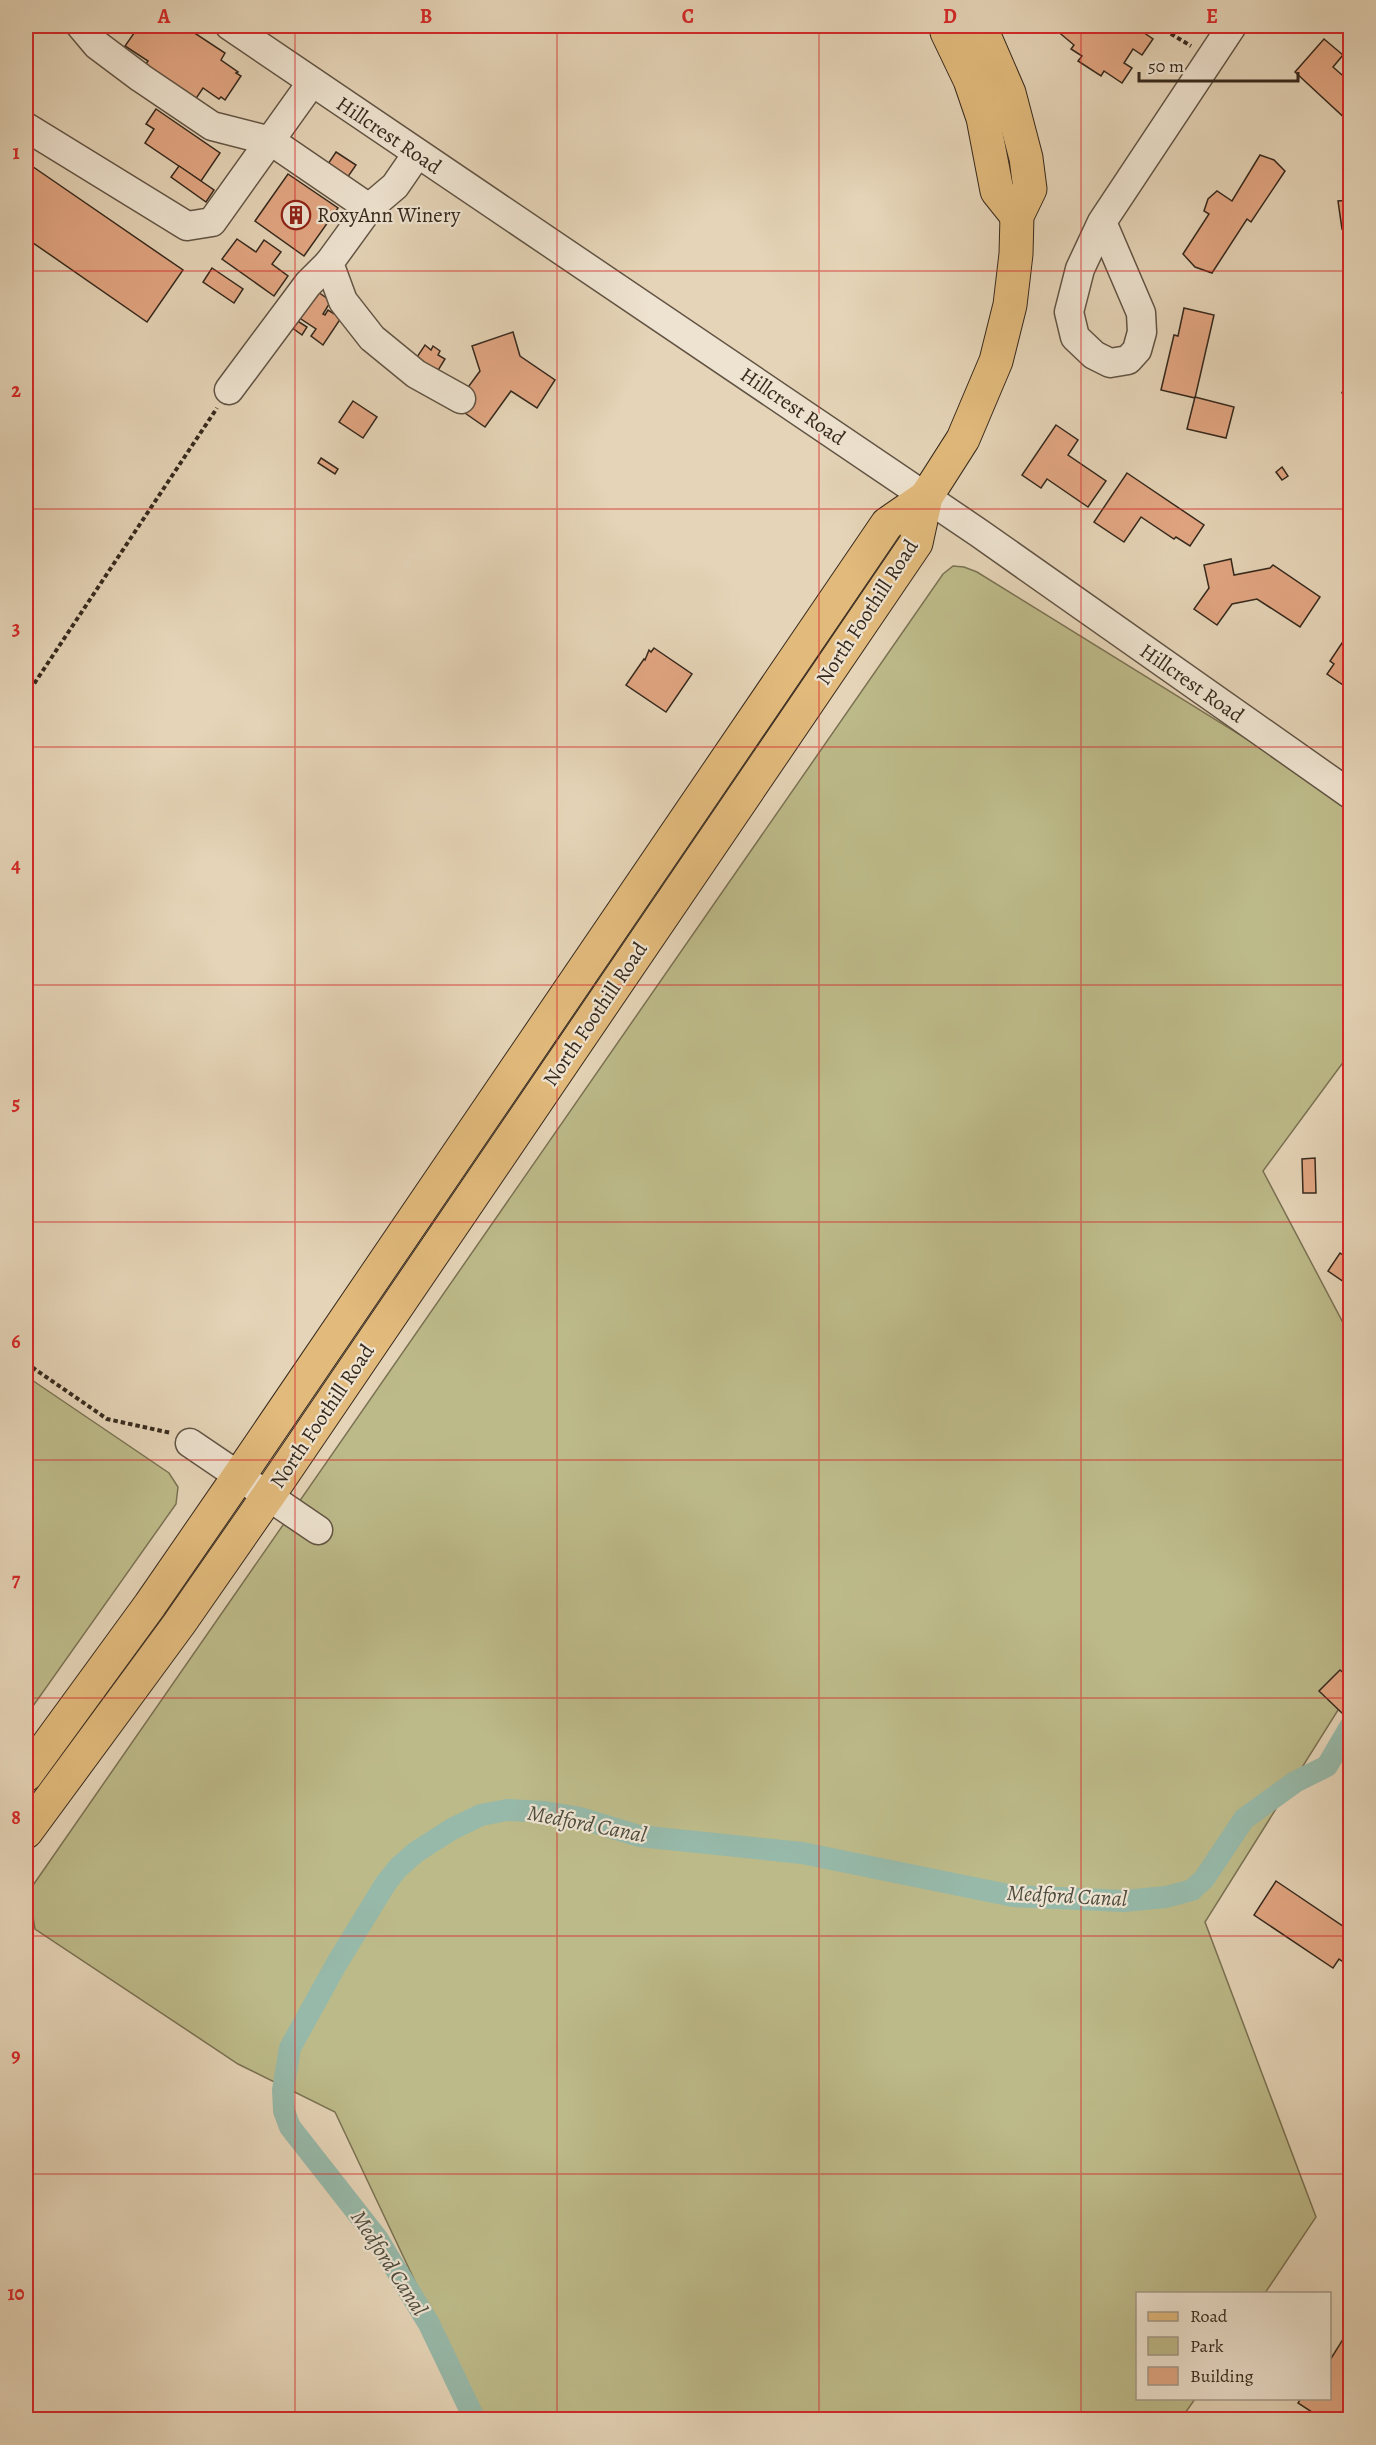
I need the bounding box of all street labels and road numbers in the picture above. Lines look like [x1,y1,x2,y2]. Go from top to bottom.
street label: Hillcrest Road [331,90,448,181]
street label: Hillcrest Road [735,361,852,452]
street label: North Foothill Road [809,533,925,690]
street label: Hillcrest Road [1134,637,1250,730]
street label: North Foothill Road [536,936,654,1092]
street label: North Foothill Road [263,1338,381,1494]

